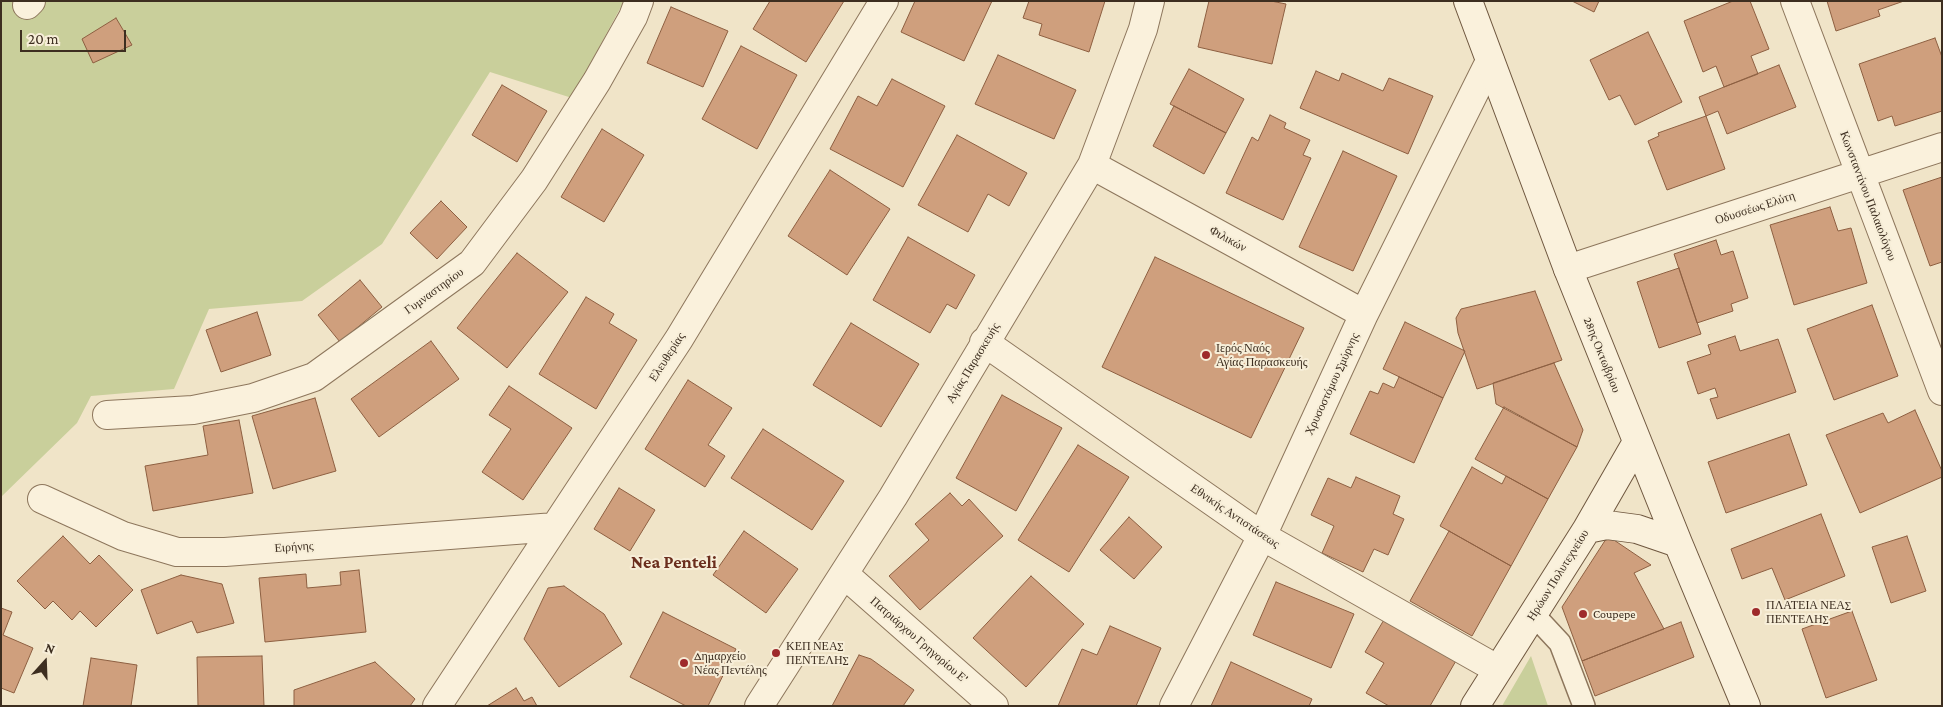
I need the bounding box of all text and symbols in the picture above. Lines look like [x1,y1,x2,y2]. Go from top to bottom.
scale bar [22,20,129,52]
text: 20 m [28,31,59,47]
street label: Κωνσταντίνου Παλαιολόγου [1837,129,1899,263]
street label: Οδυσσέως Ελύτη [1713,188,1797,228]
street label: Φιλικών [1207,223,1249,255]
street label: Γυμναστηρίου [402,265,466,317]
street label: 28ης Οκτωβρίου [1580,315,1624,395]
street label: Αγίας Παρασκευής [943,320,1003,406]
street label: Ελευθερίας [646,330,688,384]
street label: Χρυσοστόμου Σμύρνης [1302,330,1362,438]
place label: Ιερός Ναός Αγίας Παρασκευής [1216,341,1307,369]
marker: Ιερός Ναός Αγίας Παρασκευής [1200,349,1212,361]
street label: Εθνικής Αντιστάσεως [1188,481,1282,551]
street label: Ηρώων Πολυτεχνείου [1524,527,1592,623]
street label: Ειρήνης [274,538,314,556]
district label: Nea Penteli [631,551,717,573]
street label: Πατριάρχου Γρηγορίου Ε' [867,594,971,686]
place label: ΠΛΑΤΕΙΑ ΝΕΑΣ ΠΕΝΤΕΛΗΣ [1766,598,1851,626]
marker: ΠΛΑΤΕΙΑ ΝΕΑΣ ΠΕΝΤΕΛΗΣ [1750,606,1762,618]
place label: Coupepe [1593,607,1635,621]
marker: Coupepe [1577,608,1589,620]
north arrow [20,637,70,687]
text: N [43,639,57,657]
place label: ΚΕΠ ΝΕΑΣ ΠΕΝΤΕΛΗΣ [786,639,848,667]
marker: ΚΕΠ ΝΕΑΣ ΠΕΝΤΕΛΗΣ [770,647,782,659]
place label: Δημαρχείο Νέας Πεντέλης [694,649,767,677]
marker: Δημαρχείο Νέας Πεντέλης [678,657,690,669]

